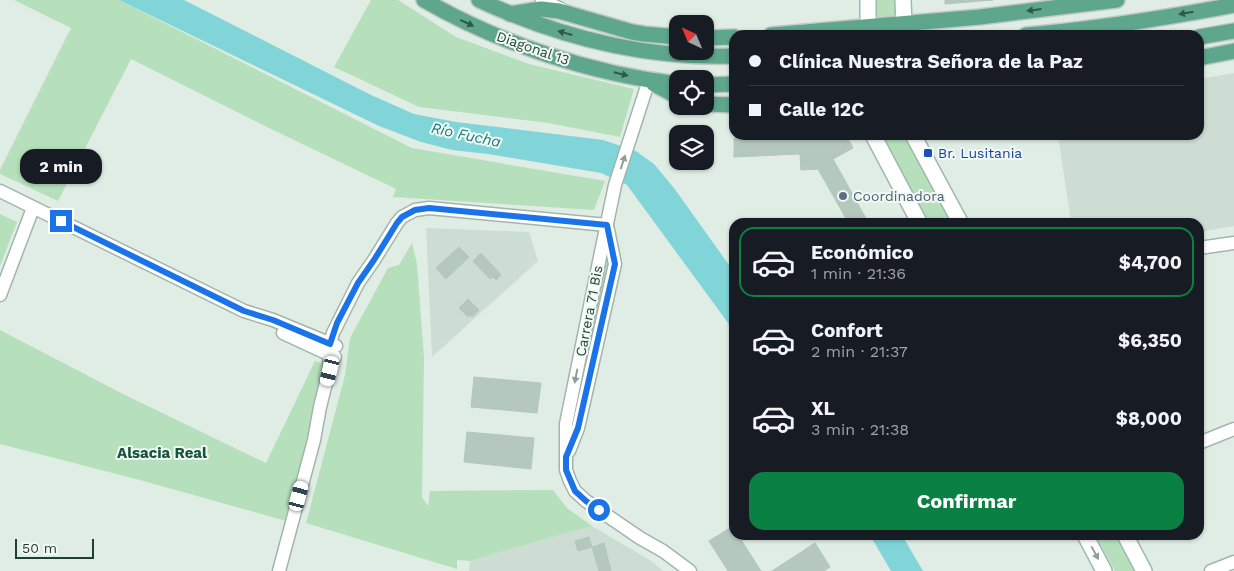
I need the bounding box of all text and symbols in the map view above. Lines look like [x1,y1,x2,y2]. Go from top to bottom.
one-way arrow [1025,6,1041,14]
one-way arrow [1178,10,1194,18]
north arrow [669,15,714,60]
map controls [669,15,714,170]
one-way arrow [460,19,474,27]
street label: Diagonal 13 [494,28,572,68]
one-way arrow [557,29,572,37]
text: Clínica Nuestra Señora de la Paz [779,50,1083,73]
one-way arrow [613,70,628,78]
button: locate [669,70,714,115]
text: Calle 12C [779,98,864,121]
water label: Río Fucha [430,119,502,151]
button: layers [669,125,714,170]
place label: Br. Lusitania [938,145,1022,161]
marker: Br. Lusitania [922,147,934,159]
callout: 2 min [20,148,102,184]
one-way arrow [620,154,627,169]
text: 2 min [39,157,83,176]
place label: Coordinadora [853,188,945,204]
marker: Coordinadora [837,190,849,202]
route end [50,210,72,232]
icon: car [751,240,796,285]
text: Económico [811,241,914,264]
text: $4,700 [1119,251,1182,274]
street label: Carrera 71 Bis [572,264,606,358]
text: 1 min · 21:36 [811,264,906,283]
icon: car [751,318,796,363]
text: Confort [811,319,882,342]
text: $6,350 [1118,329,1182,352]
text: 2 min · 21:37 [811,342,908,361]
car [319,355,340,387]
one-way arrow [572,368,580,383]
icon: car [751,396,796,441]
text: XL [811,397,835,420]
text: $8,000 [1116,407,1182,430]
text: 3 min · 21:38 [811,420,909,439]
district label: Alsacia Real [117,444,207,462]
button: Confirmar [749,472,1184,530]
car [287,480,310,512]
route start [588,499,610,521]
scale bar [15,536,94,559]
text: 50 m [22,540,57,556]
one-way arrow [1091,546,1099,560]

